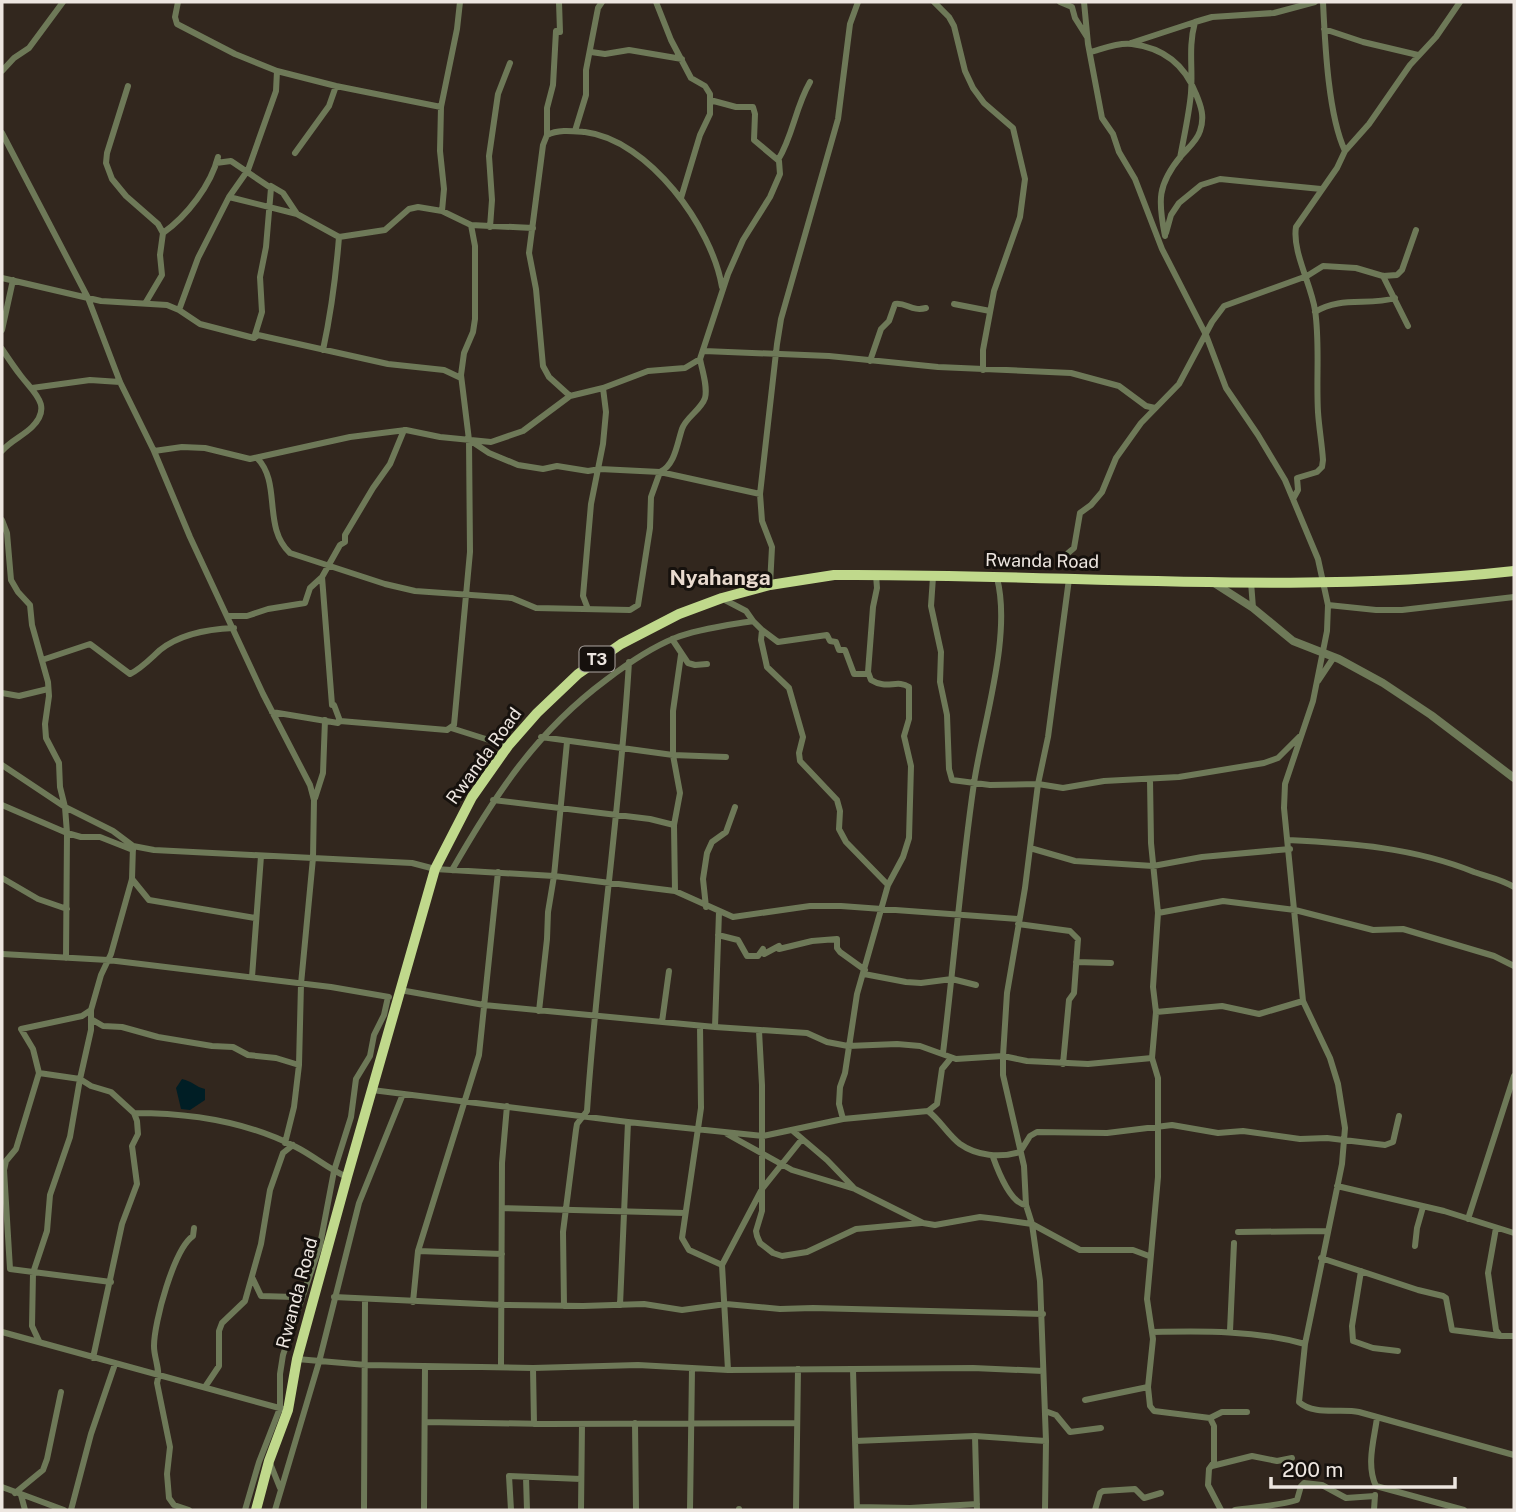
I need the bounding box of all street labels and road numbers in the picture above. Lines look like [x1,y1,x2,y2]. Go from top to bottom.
street label: Rwanda Road [985,549,1099,572]
road number: T3 [580,646,614,672]
street label: Rwanda Road [442,703,526,808]
street label: Rwanda Road [272,1235,321,1351]

